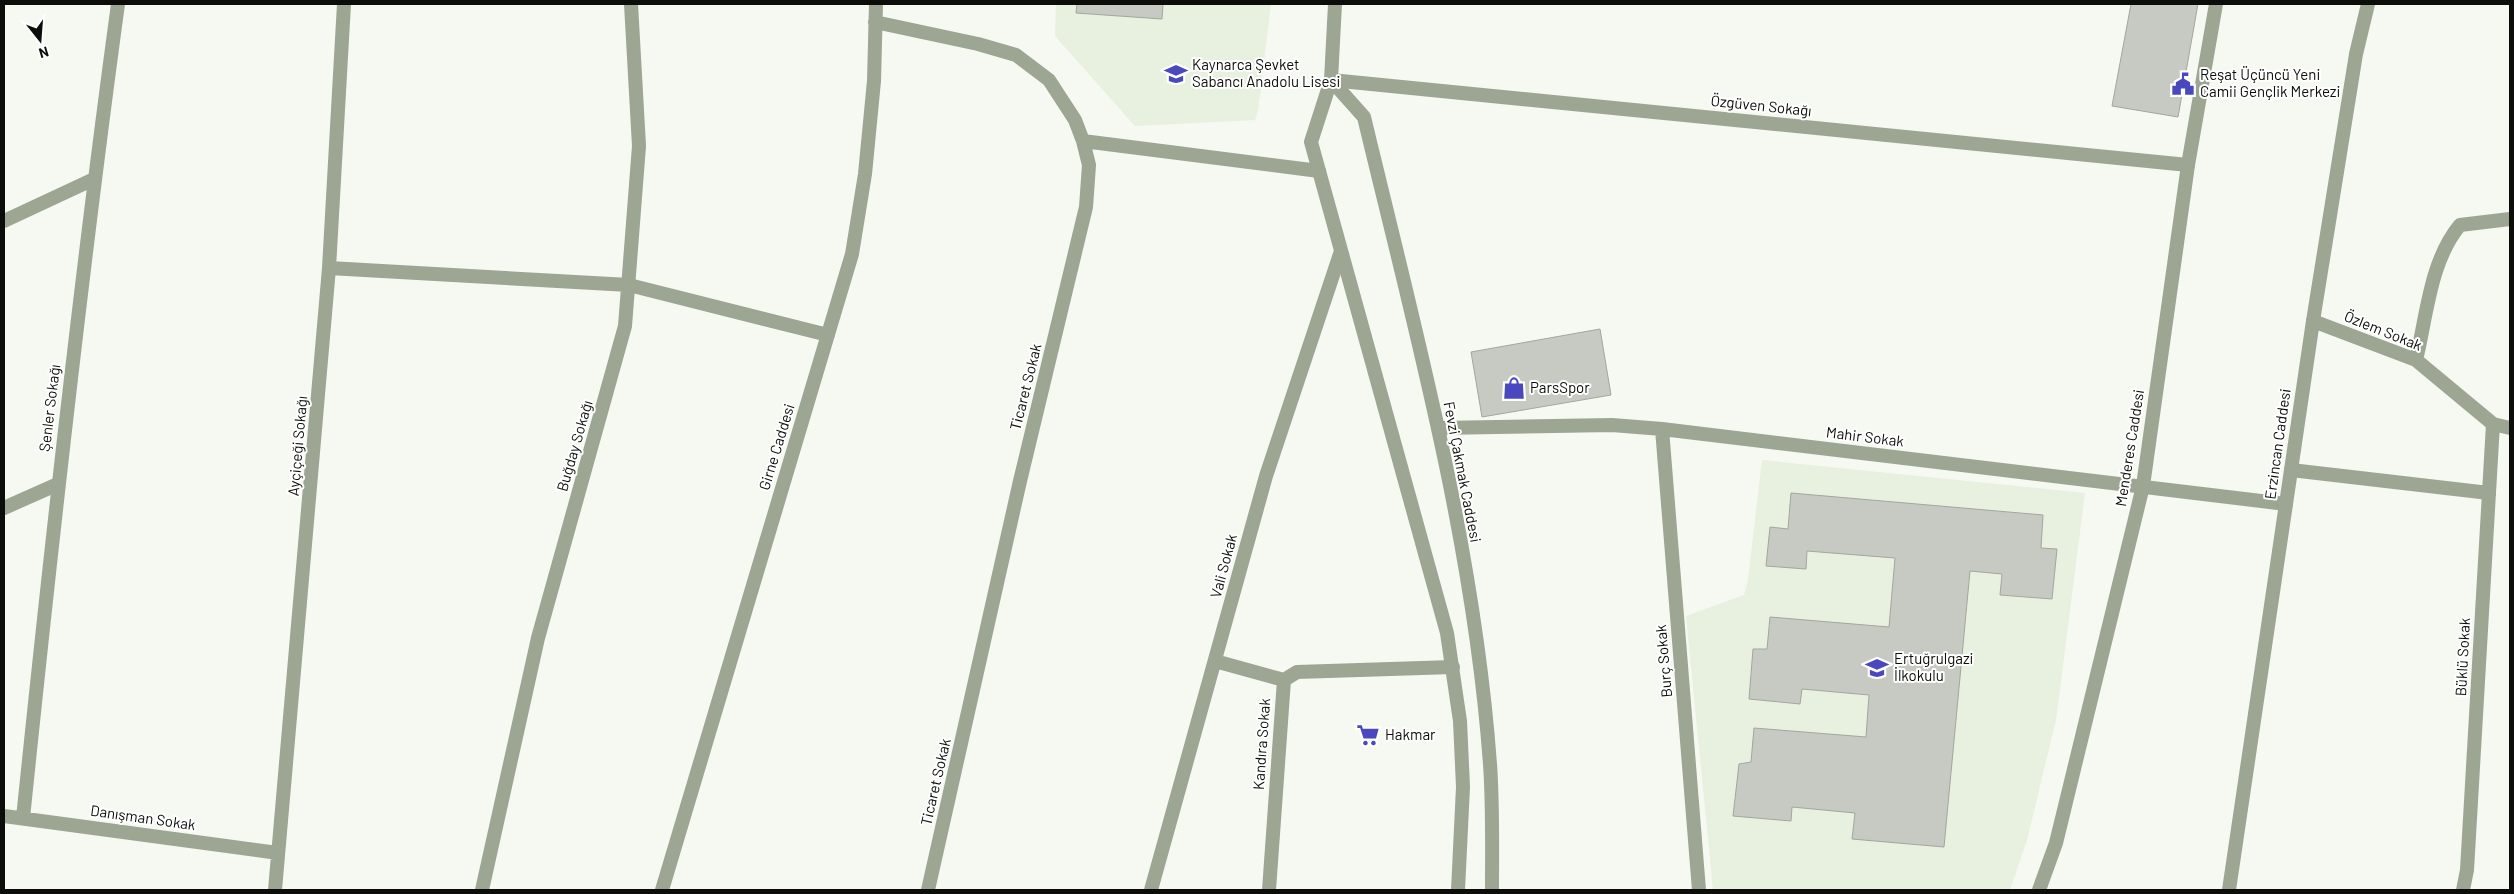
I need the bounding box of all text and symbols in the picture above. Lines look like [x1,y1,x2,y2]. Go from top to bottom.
north arrow [15,15,65,65]
text: N [37,43,51,62]
place label: Kaynarca Şevket Sabancı Anadolu Lisesi [1192,55,1340,90]
school or university icon: Kaynarca Şevket Sabancı Anadolu Lisesi [1163,61,1189,87]
place label: Reşat Üçüncü Yeni Camii Gençlik Merkezi [2200,65,2340,100]
public building icon: Reşat Üçüncü Yeni Camii Gençlik Merkezi [2170,71,2196,97]
street label: Özgüven Sokağı [1710,91,1812,119]
street label: Özlem Sokak [2342,306,2425,354]
street label: Ticaret Sokak [1006,341,1045,432]
street label: Şenler Sokağı [35,363,63,453]
shop icon: ParsSpor [1501,375,1527,401]
place label: ParsSpor [1530,378,1590,396]
street label: Erzincan Caddesi [2260,387,2294,500]
street label: Menderes Caddesi [2111,388,2147,508]
street label: Ayçiçeği Sokağı [284,395,310,497]
street label: Buğday Sokağı [552,398,596,493]
street label: Fevzi Çakmak Caddesi [1440,400,1485,544]
street label: Girne Caddesi [754,401,798,492]
street label: Mahir Sokak [1825,422,1906,450]
street label: Vali Sokak [1206,531,1240,600]
street label: Büklü Sokak [2451,617,2473,697]
street label: Burç Sokak [1651,624,1675,698]
place label: Ertuğrulgazi İlkokulu [1894,649,1973,684]
school or university icon: Ertuğrulgazi İlkokulu [1864,655,1890,681]
street label: Kandıra Sokak [1249,697,1273,790]
supermarket icon: Hakmar [1355,722,1381,748]
place label: Hakmar [1385,725,1436,743]
street label: Ticaret Sokak [916,736,954,827]
street label: Danışman Sokak [89,801,197,833]

